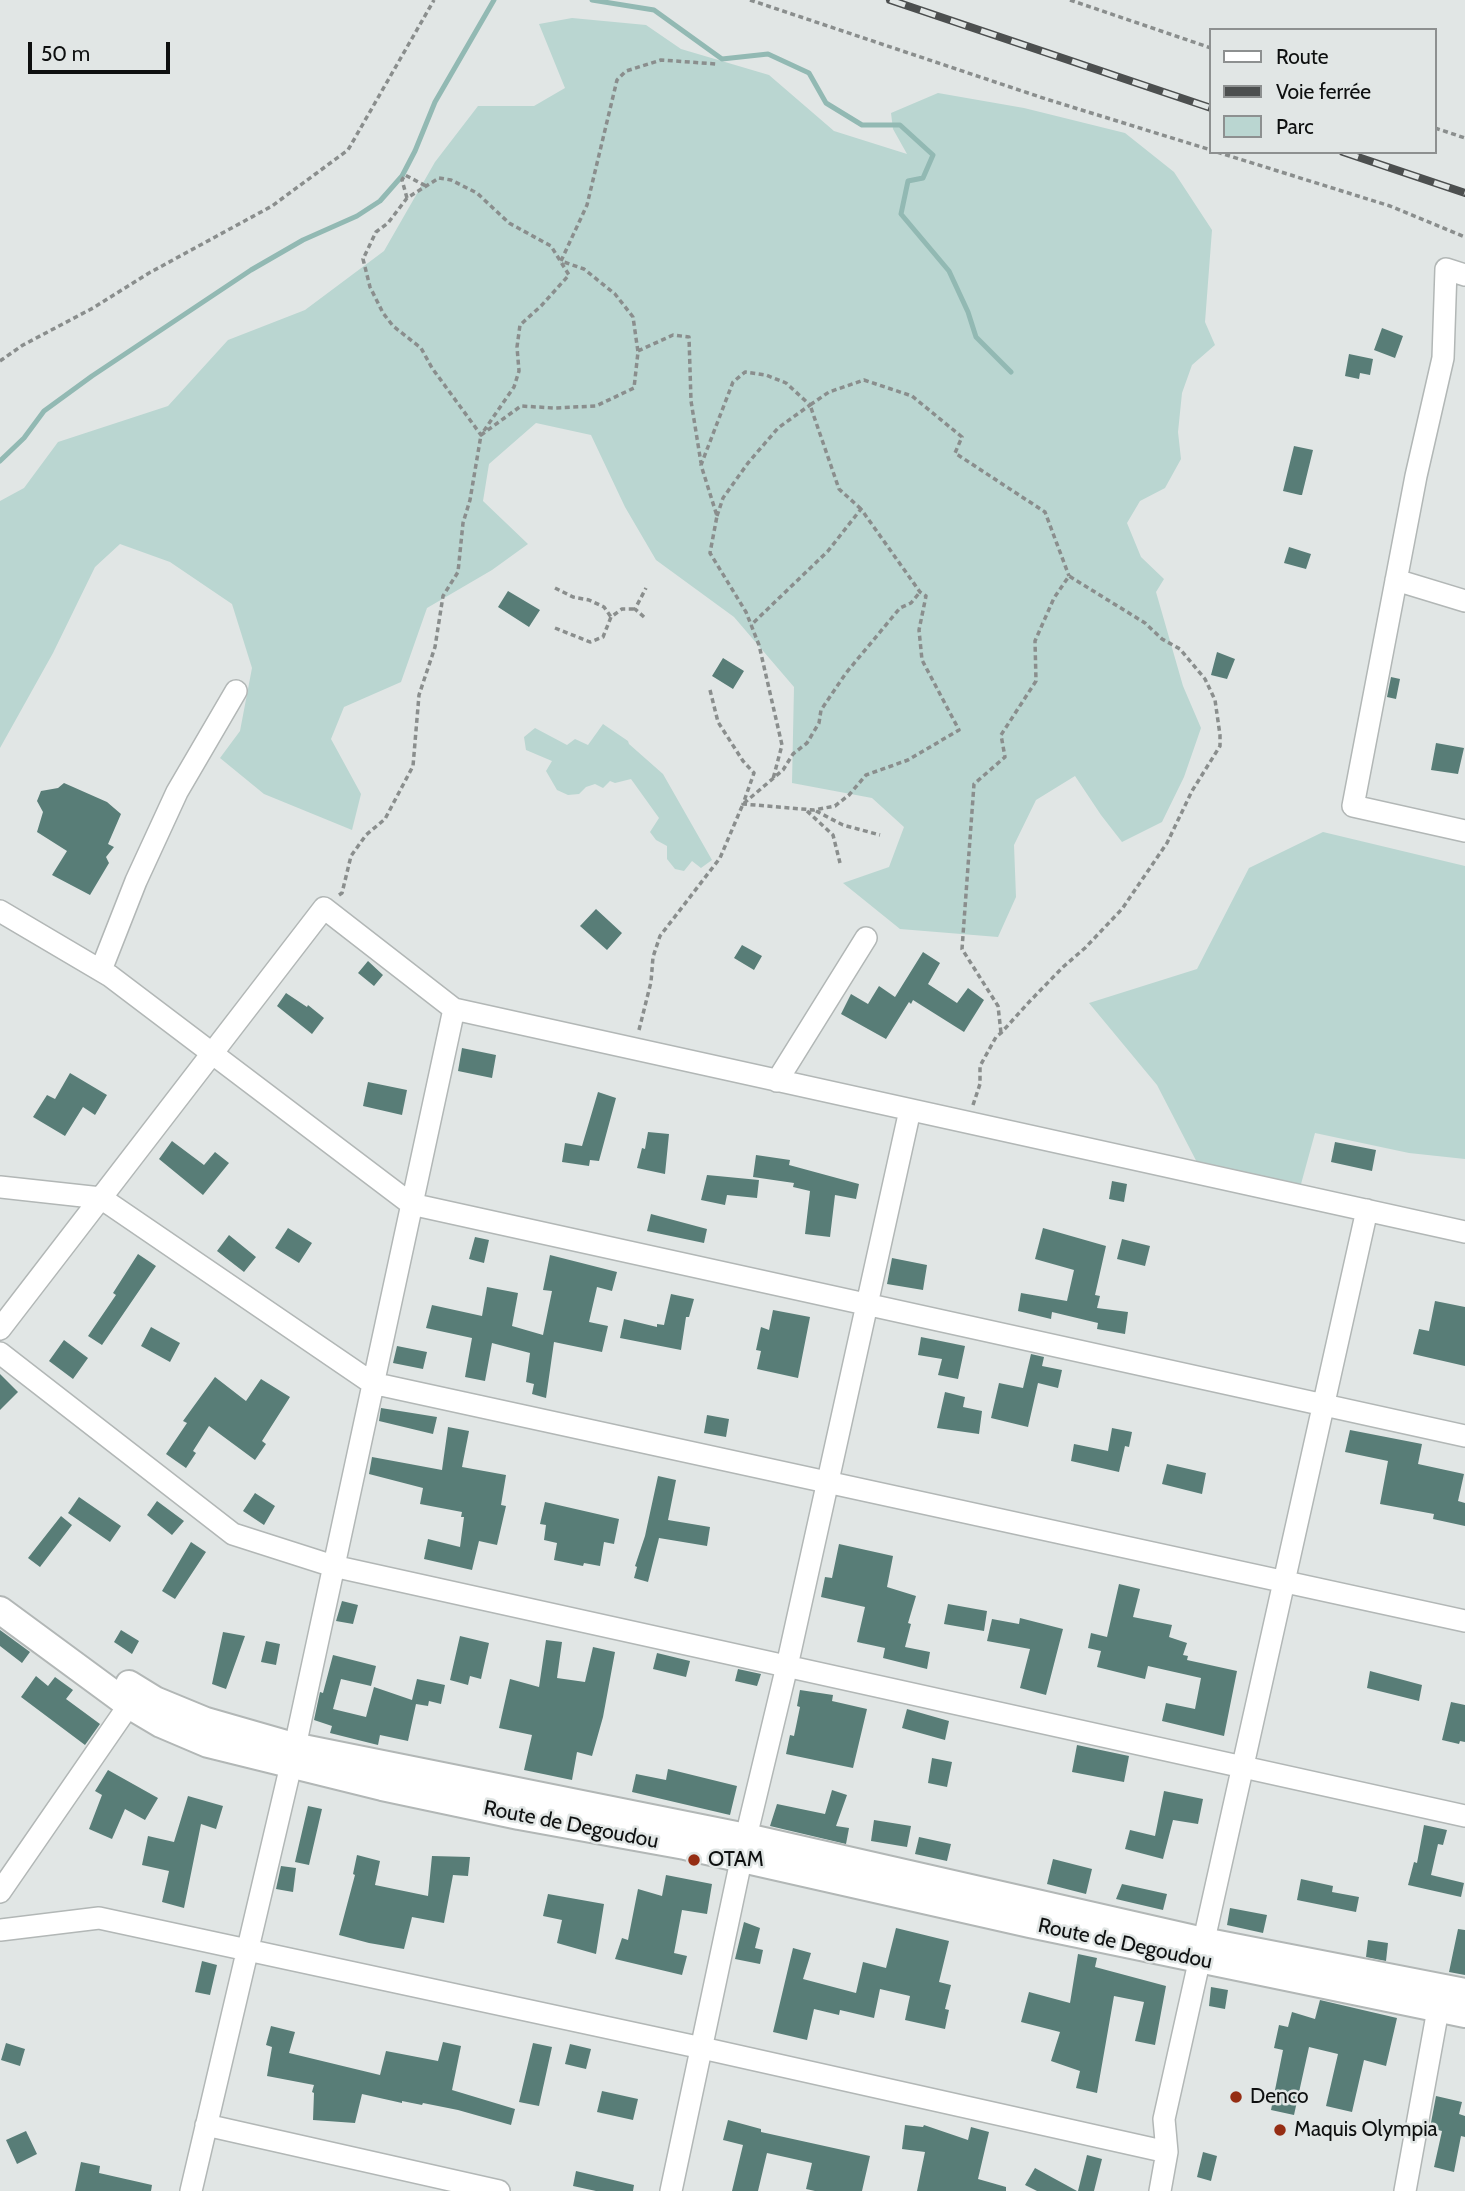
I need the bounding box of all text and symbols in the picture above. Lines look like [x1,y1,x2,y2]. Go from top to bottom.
scale bar [32,28,173,72]
legend [1210,28,1437,154]
text: 50 m [41,41,90,66]
text: Route [1276,44,1329,69]
text: Voie ferrée [1276,79,1371,104]
text: Parc [1276,114,1314,139]
street label: Route de Degoudou [481,1796,661,1854]
place label: OTAM [708,1847,764,1873]
marker: OTAM [686,1852,702,1868]
street label: Route de Degoudou [1036,1913,1214,1975]
place label: Denco [1250,2084,1309,2110]
marker: Denco [1228,2089,1244,2105]
place label: Maquis Olympia [1294,2117,1438,2143]
marker: Maquis Olympia [1272,2122,1288,2138]

